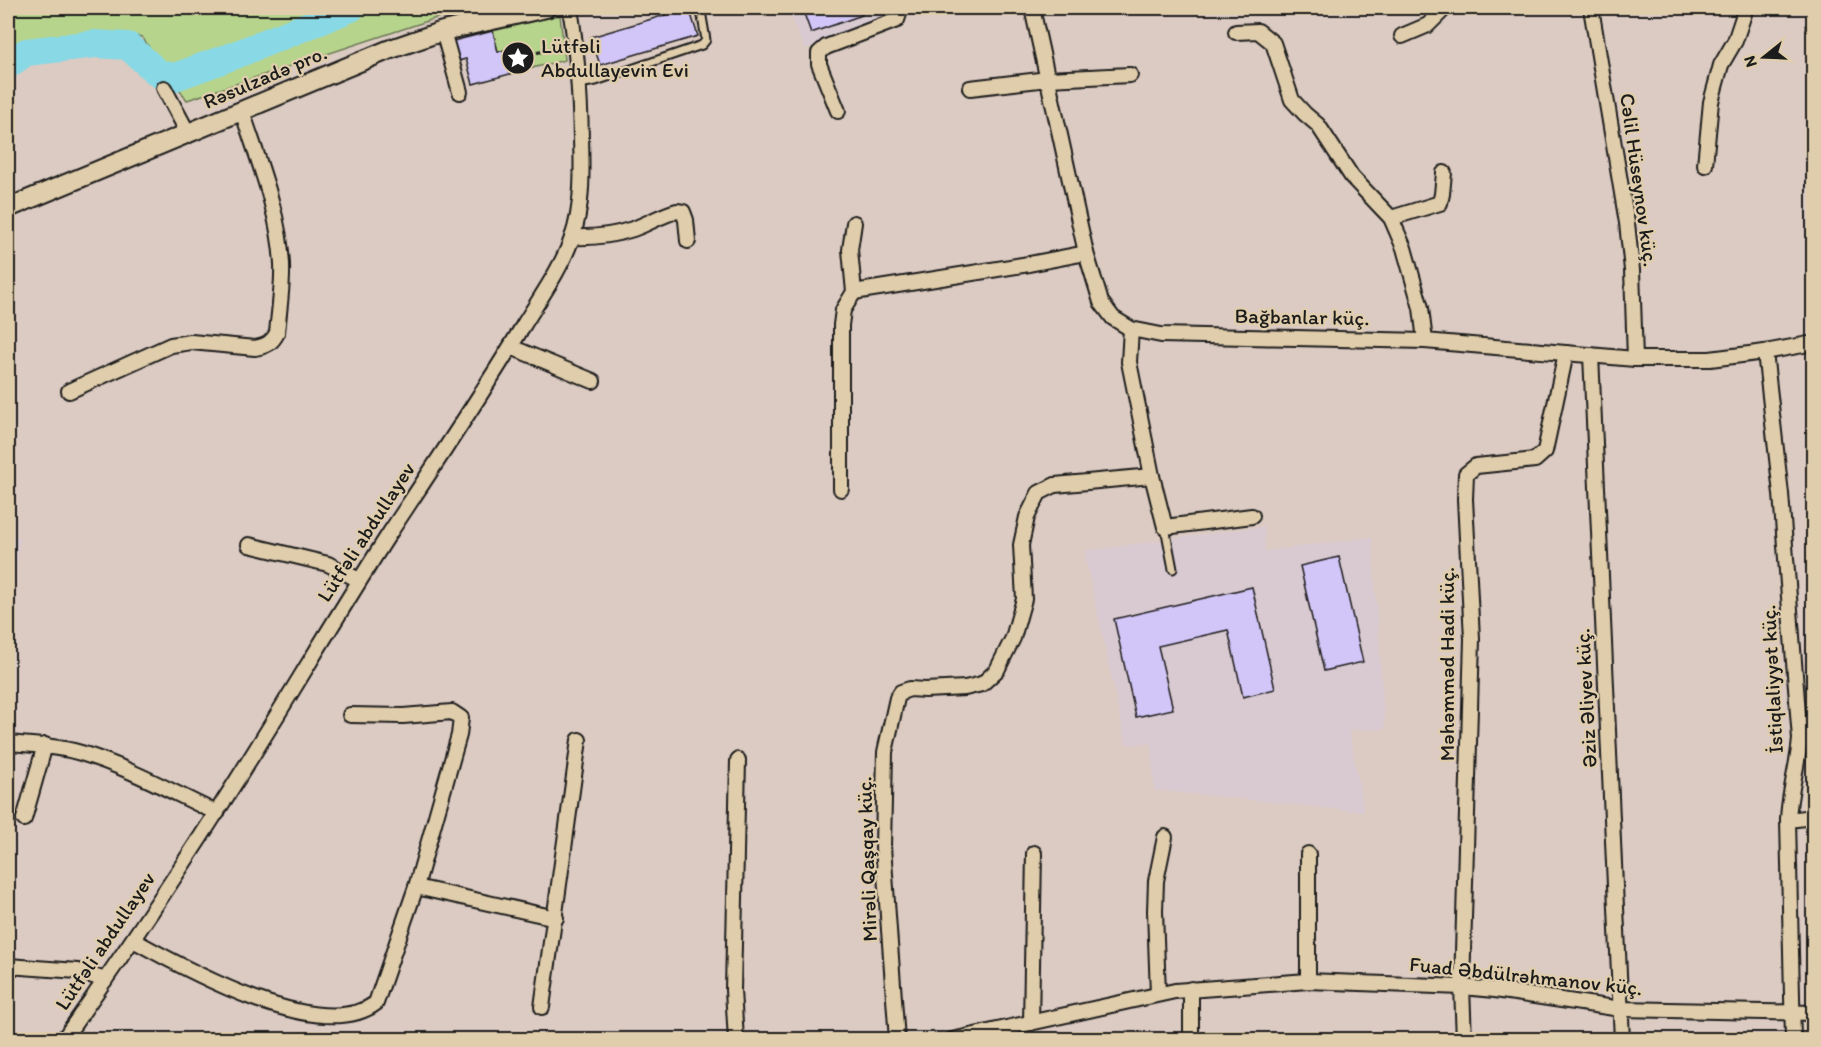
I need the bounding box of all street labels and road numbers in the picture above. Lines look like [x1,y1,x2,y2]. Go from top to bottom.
street label: Rəsulzadə pro. [199,39,330,114]
street label: Cəlil Hüseynov küç. [1615,91,1664,268]
street label: Bağbanlar küç. [1234,303,1370,330]
street label: Lütfəli abdullayev [311,457,420,606]
street label: Məhəmməd Hadi küç. [1434,567,1459,761]
street label: İstiqlaliyyət küç. [1755,604,1788,754]
street label: Əziz Əliyev küç. [1569,628,1602,769]
street label: Mirəli Qaşqay küç. [851,776,882,942]
street label: Lütfəli abdullayev [49,867,160,1015]
street label: Fuad Əbdülrəhmanov küç. [1408,951,1644,1000]

